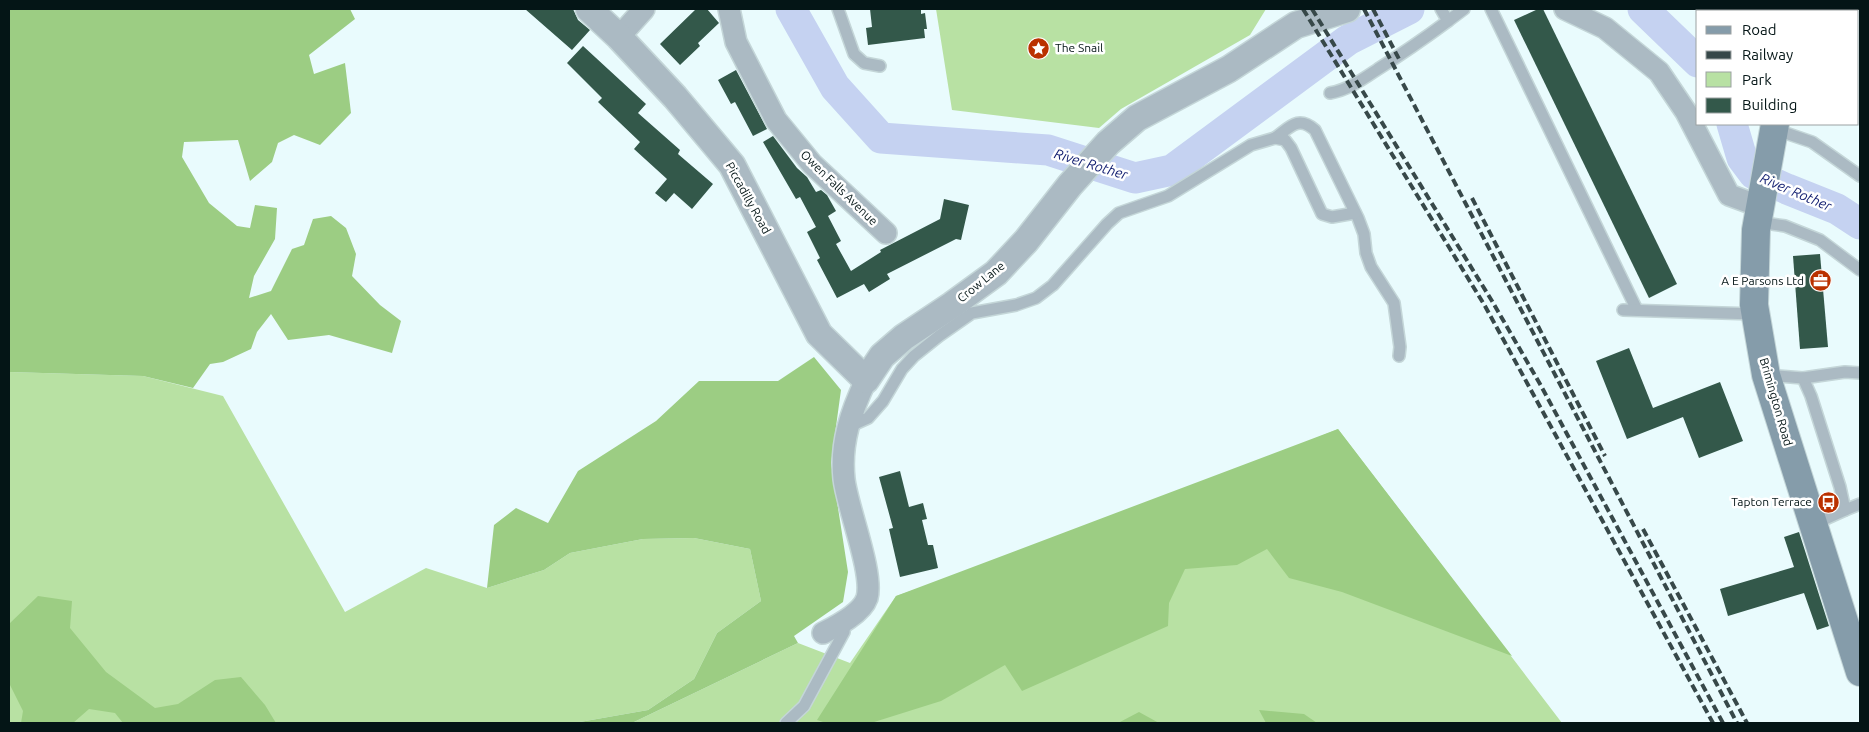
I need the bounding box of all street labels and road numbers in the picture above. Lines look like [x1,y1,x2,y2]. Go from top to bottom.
street label: Owen Falls Avenue [798,148,880,228]
street label: Piccadilly Road [723,160,773,236]
street label: Crow Lane [955,259,1007,305]
street label: Brimington Road [1758,356,1795,447]

